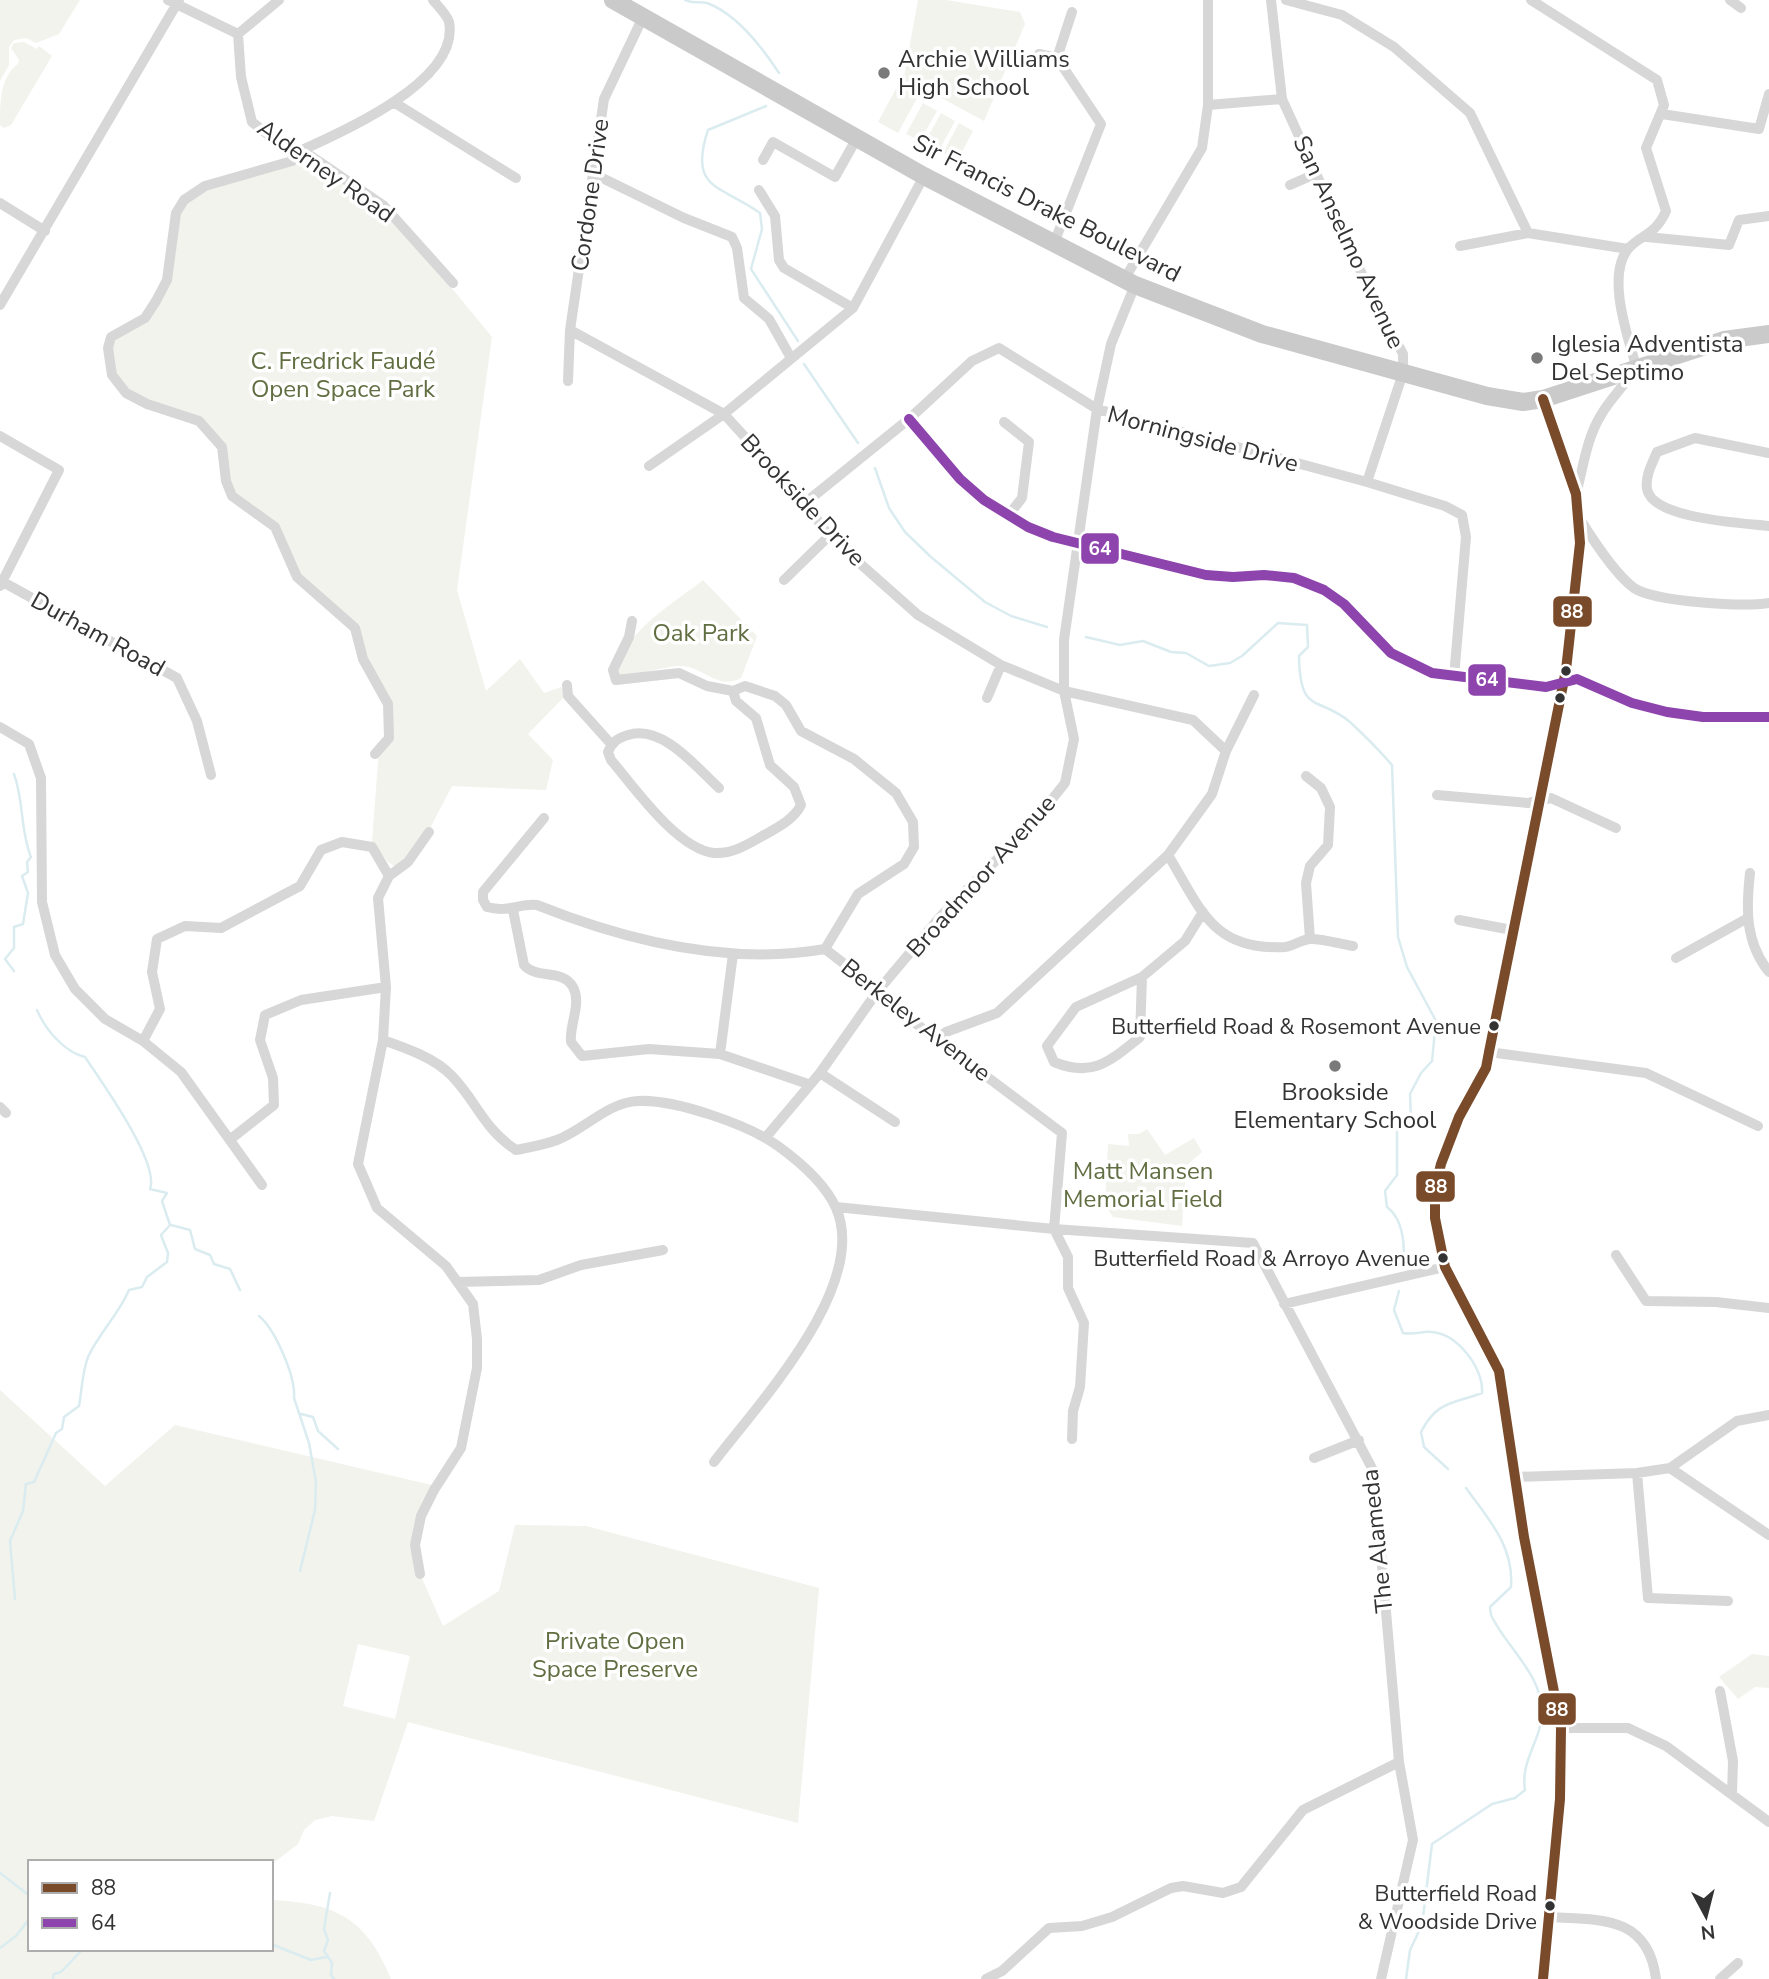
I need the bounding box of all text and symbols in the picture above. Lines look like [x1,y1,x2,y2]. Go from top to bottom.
place label: Archie Williams High School [898,43,1070,103]
marker: Archie Williams High School [876,65,892,81]
street label: Alderney Road [251,112,401,230]
street label: Cordone Drive [563,117,617,273]
street label: Sir Francis Drake Boulevard [908,126,1186,290]
street label: San Anselmo Avenue [1286,130,1412,354]
place label: Iglesia Adventista Del Septimo [1551,328,1743,388]
park label: C. Fredrick Faudé Open Space Park [250,345,436,405]
marker: Iglesia Adventista Del Septimo [1529,350,1545,366]
street label: Morningside Drive [1104,398,1302,480]
street label: Brookside Drive [733,427,873,573]
line badge: 64 [1080,532,1120,565]
text: 64 [1089,536,1111,562]
street label: Durham Road [25,584,171,684]
line badge: 88 [1552,595,1593,628]
text: 88 [1561,599,1583,625]
park label: Oak Park [652,617,751,649]
line badge: 64 [1467,663,1507,697]
unlabelled marker [1559,664,1573,678]
text: 64 [1476,667,1498,693]
unlabelled marker [1553,691,1567,705]
street label: Broadmoor Avenue [899,788,1063,964]
street label: Berkeley Avenue [835,951,997,1089]
place label: Butterfield Road & Rosemont Avenue [1111,1012,1481,1042]
marker: Butterfield Road & Rosemont Avenue [1487,1019,1501,1033]
marker: Brookside Elementary School [1327,1058,1343,1074]
place label: Brookside Elementary School [1234,1076,1436,1136]
park label: Matt Mansen Memorial Field [1063,1155,1223,1215]
line badge: 88 [1415,1170,1456,1203]
text: 88 [1425,1174,1447,1200]
place label: Butterfield Road & Arroyo Avenue [1093,1244,1430,1274]
marker: Butterfield Road & Arroyo Avenue [1436,1251,1450,1265]
street label: The Alameda [1354,1468,1400,1614]
park label: Private Open Space Preserve [532,1625,698,1685]
line badge: 88 [1537,1692,1577,1726]
text: 88 [1546,1697,1568,1723]
legend [28,1860,273,1951]
text: 88 [91,1874,116,1902]
place label: Butterfield Road & Woodside Drive [1358,1879,1537,1937]
north arrow [1671,1881,1741,1951]
marker: Butterfield Road & Woodside Drive [1543,1899,1557,1913]
text: 64 [91,1909,116,1937]
text: N [1699,1918,1717,1946]

